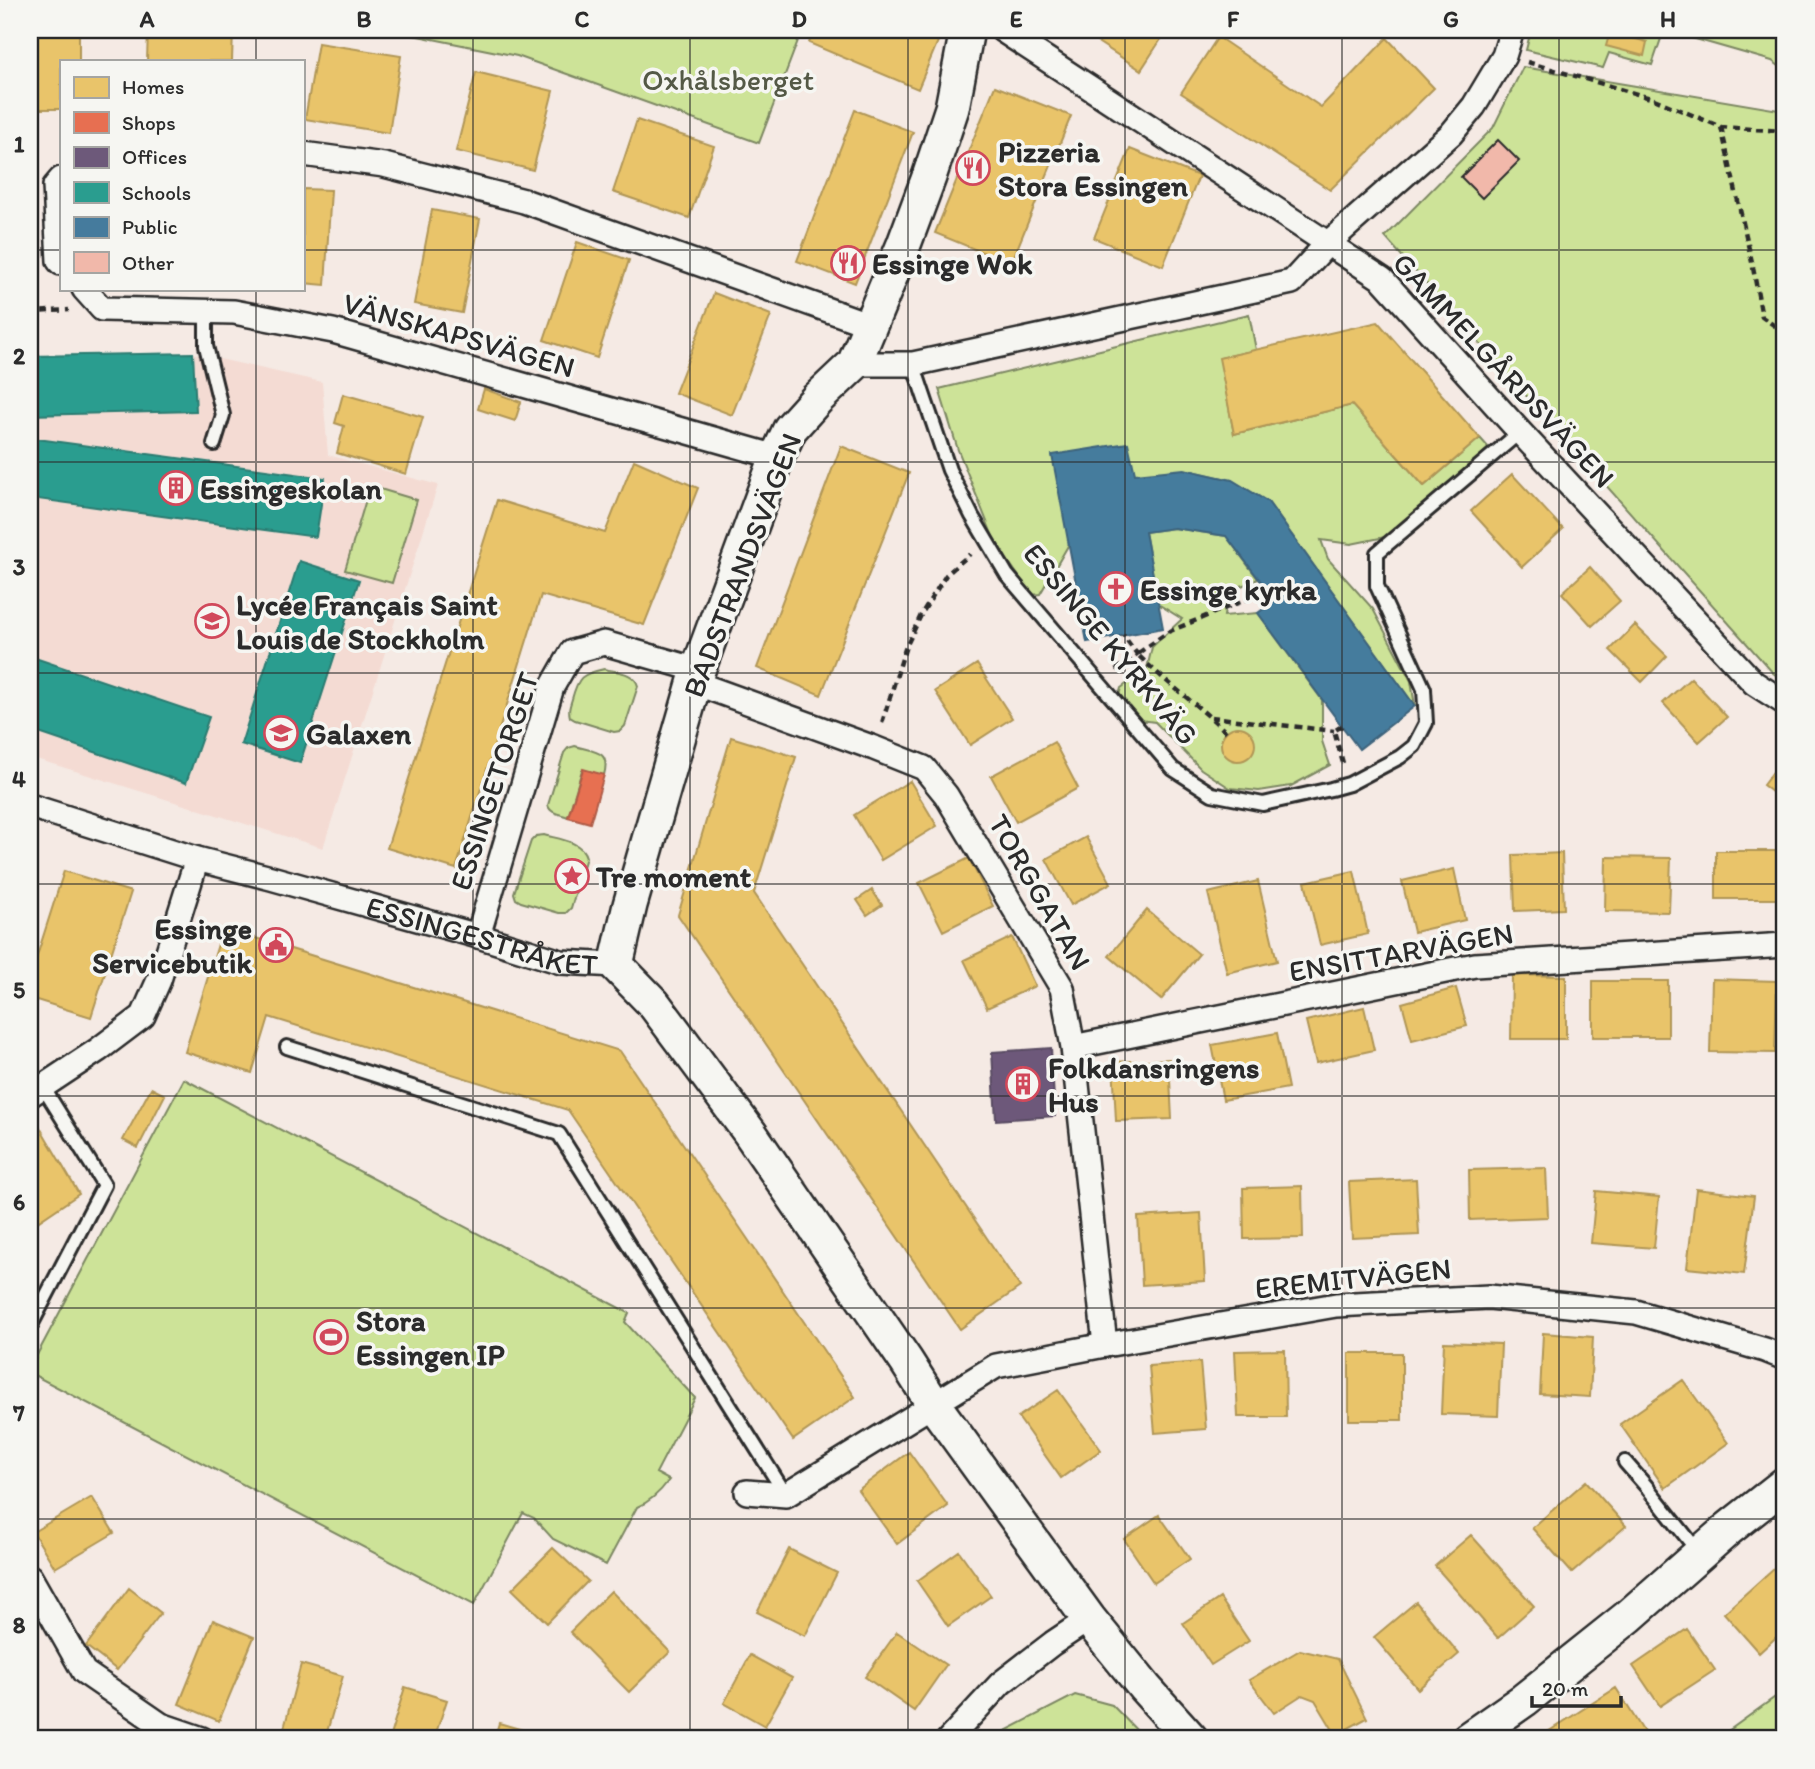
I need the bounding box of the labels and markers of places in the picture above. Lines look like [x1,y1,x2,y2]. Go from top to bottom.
place label: Pizzeria Stora Essingen [998,133,1188,204]
restaurant icon: Pizzeria Stora Essingen [954,149,992,187]
restaurant icon: Essinge Wok [829,244,867,282]
place label: Essinge Wok [872,245,1033,282]
building icon: Essingeskolan [157,469,195,507]
place label: Essingeskolan [200,470,383,507]
church icon: Essinge kyrka [1097,570,1135,608]
place label: Essinge kyrka [1140,571,1317,608]
place label: Lycée Français Saint Louis de Stockholm [236,586,498,657]
school or university icon: Lycée Français Saint Louis de Stockholm [193,602,231,640]
school or university icon: Galaxen [262,714,300,752]
place label: Galaxen [306,715,411,752]
place icon: Tre moment [553,857,591,895]
place label: Tre moment [595,858,752,895]
place label: Essinge Servicebutik [92,910,252,981]
public building icon: Essinge Servicebutik [257,926,295,964]
place label: Folkdansringens Hus [1048,1049,1259,1120]
building icon: Folkdansringens Hus [1004,1065,1042,1103]
place label: Stora Essingen IP [356,1302,505,1373]
sports icon: Stora Essingen IP [312,1318,350,1356]

